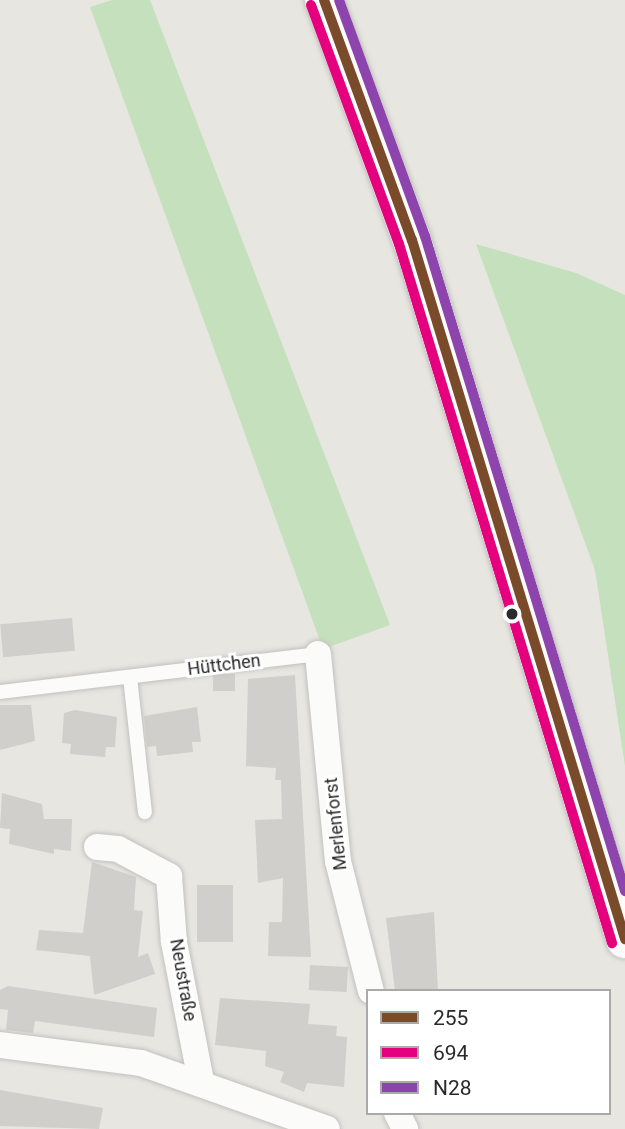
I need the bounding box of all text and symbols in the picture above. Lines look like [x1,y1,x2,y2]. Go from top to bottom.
unlabelled marker [505,607,519,621]
street label: Hüttchen [186,650,262,680]
street label: Merlenforst [320,777,352,871]
street label: Neustraße [165,937,201,1023]
legend [366,989,611,1115]
text: 255 [433,1006,468,1030]
text: 694 [433,1041,468,1065]
text: N28 [433,1076,472,1100]

